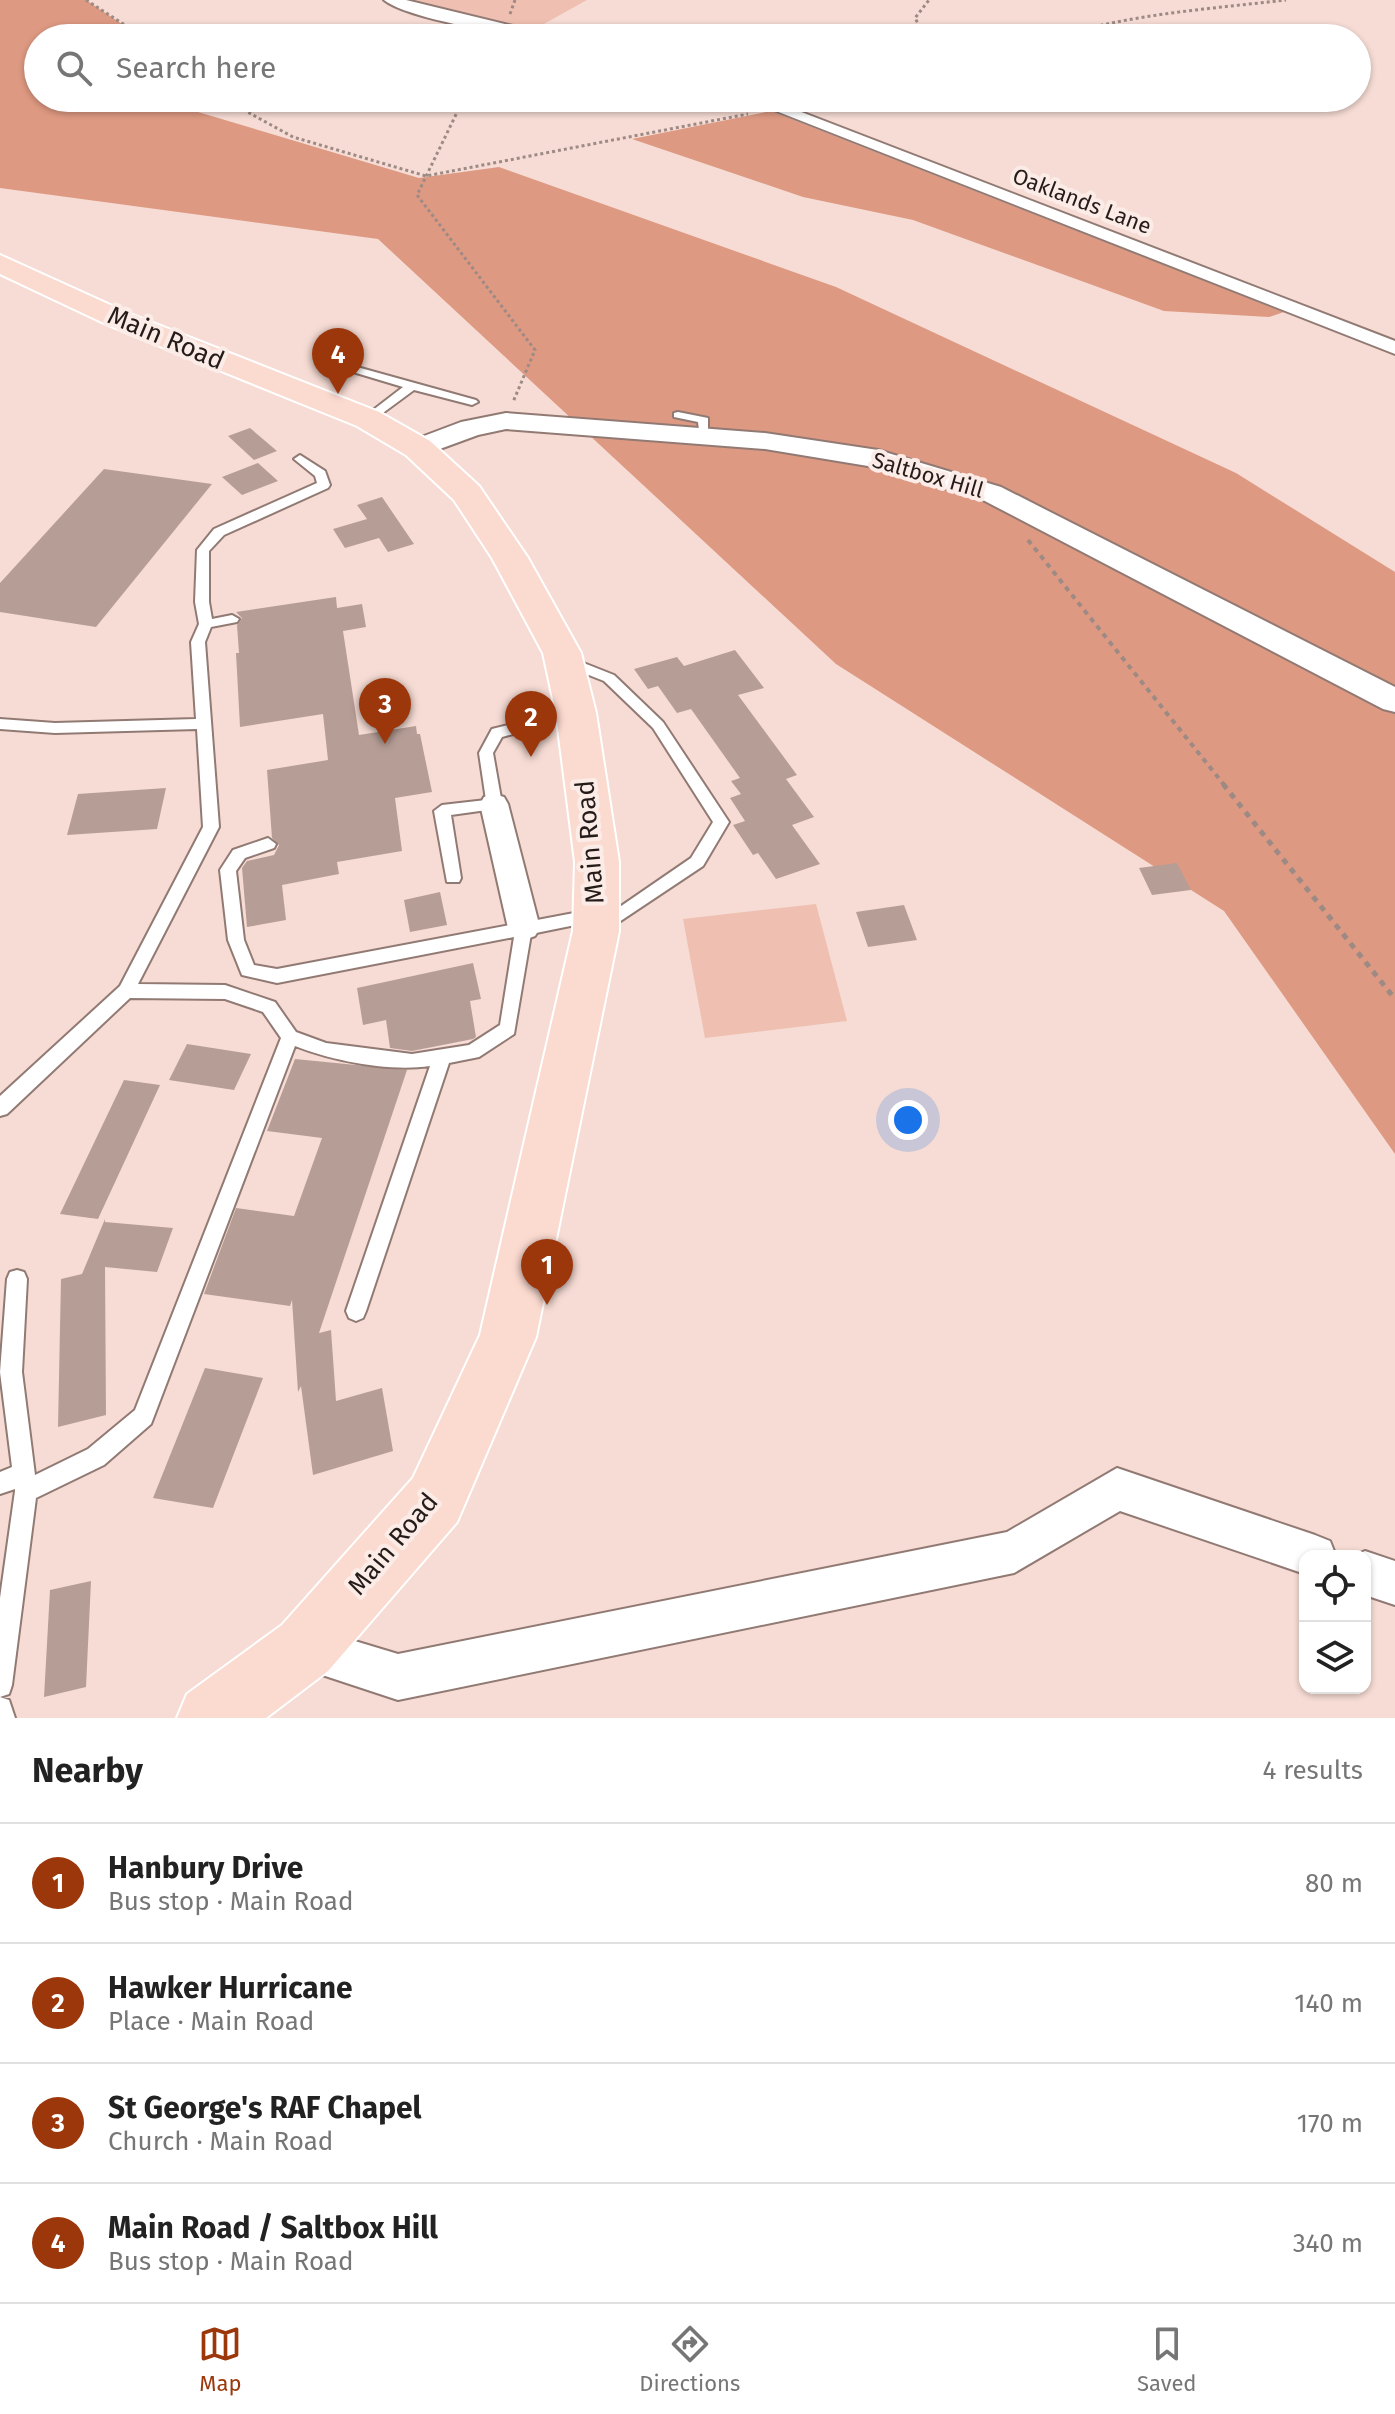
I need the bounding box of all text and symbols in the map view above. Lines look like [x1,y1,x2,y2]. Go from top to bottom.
search box [24,24,1371,112]
icon: search [52,46,96,90]
text: Search here [116,50,276,86]
street label: Oaklands Lane [1009,162,1155,240]
street label: Main Road [103,300,229,376]
pin: 4 [312,328,364,394]
street label: Saltbox Hill [869,446,987,504]
pin: 3 [359,678,411,744]
pin: 2 [505,691,557,757]
street label: Main Road [569,779,611,905]
your location [888,1100,928,1140]
pin: 1 [521,1239,573,1305]
street label: Main Road [341,1487,445,1601]
map controls [1299,1550,1371,1694]
button: locate [1299,1550,1371,1622]
button: layers [1299,1622,1371,1694]
text: Nearby [32,1750,143,1791]
text: 4 results [1262,1755,1363,1786]
text: Hanbury Drive [108,1850,303,1886]
text: 1 [52,1868,64,1899]
text: 80 m [1305,1868,1363,1899]
text: Bus stop · Main Road [108,1886,354,1917]
text: Hawker Hurricane [108,1970,353,2006]
text: 2 [51,1988,65,2019]
text: 140 m [1294,1988,1363,2019]
text: Place · Main Road [108,2006,314,2037]
text: St George's RAF Chapel [108,2090,422,2126]
text: 3 [51,2108,65,2139]
text: 170 m [1297,2108,1363,2139]
text: Church · Main Road [108,2126,333,2157]
text: Main Road / Saltbox Hill [108,2210,438,2246]
text: 4 [51,2228,65,2259]
text: 340 m [1293,2228,1363,2259]
text: Bus stop · Main Road [108,2246,354,2277]
tab: Map [198,2322,242,2397]
tab: Directions [639,2322,740,2397]
tab: Saved [1137,2322,1197,2397]

